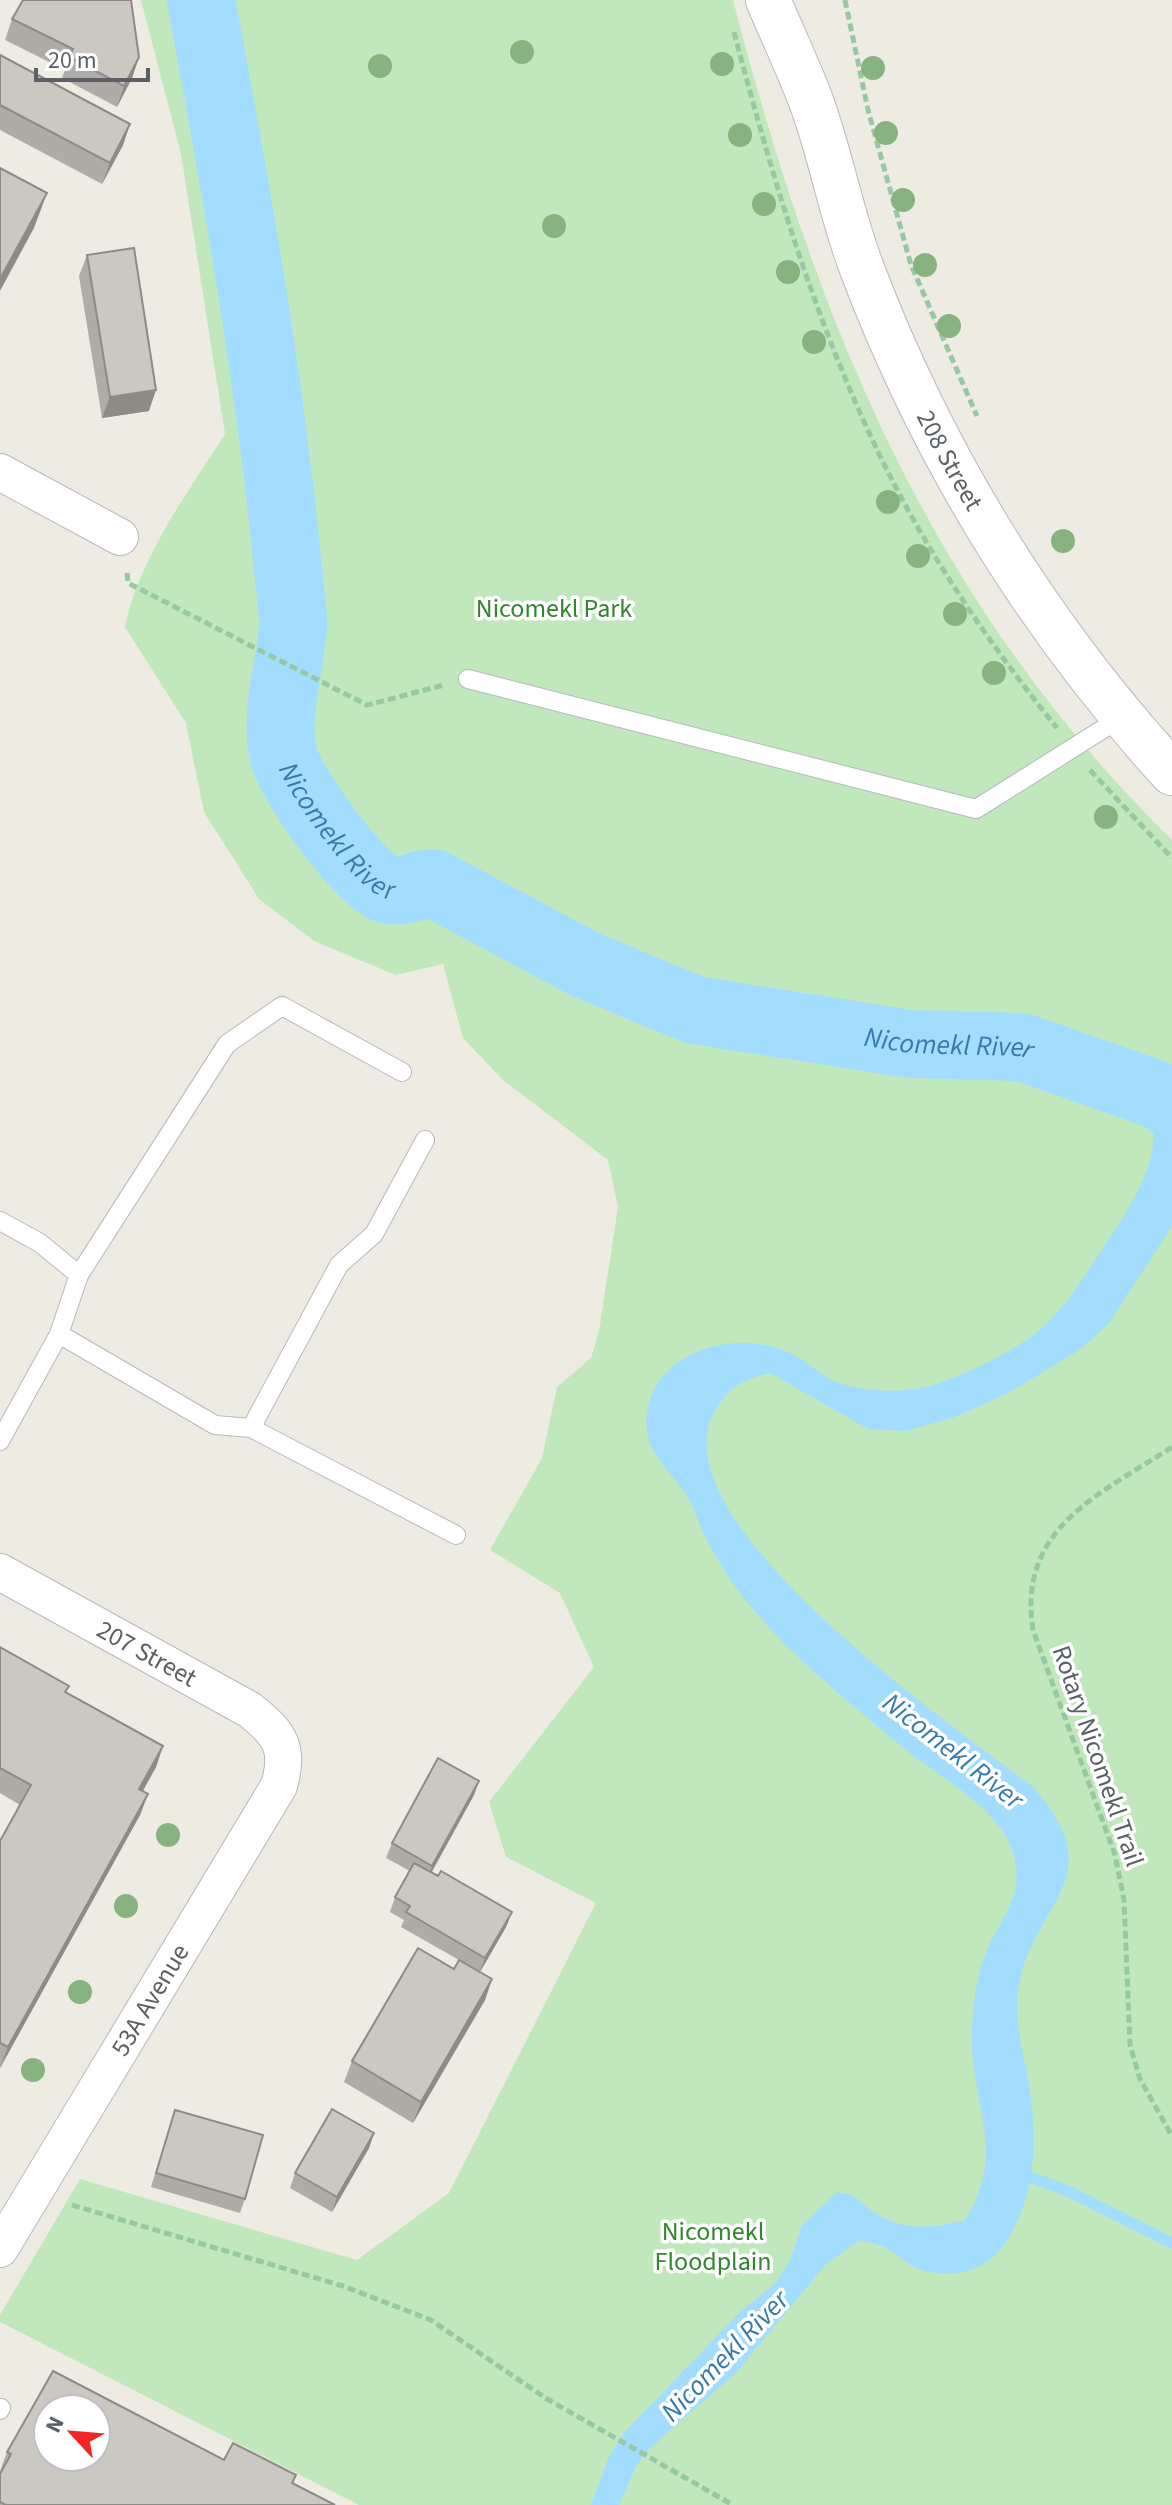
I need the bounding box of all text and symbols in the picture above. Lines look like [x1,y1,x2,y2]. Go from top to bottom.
scale bar [36,32,148,82]
text: 20 m [48,43,97,78]
street label: 208 Street [908,404,992,517]
park label: Nicomekl Park [476,590,632,627]
water label: Nicomekl River [269,755,399,911]
water label: Nicomekl River [861,1017,1041,1070]
street label: 207 Street [90,1611,204,1696]
street label: Rotary Nicomekl Trail [1043,1640,1153,1872]
water label: Nicomekl River [874,1683,1033,1820]
street label: 53A Avenue [102,1937,198,2063]
park label: Nicomekl Floodplain [655,2213,771,2280]
water label: Nicomekl River [652,2280,799,2431]
north arrow [32,2393,112,2473]
text: N [37,2411,73,2438]

